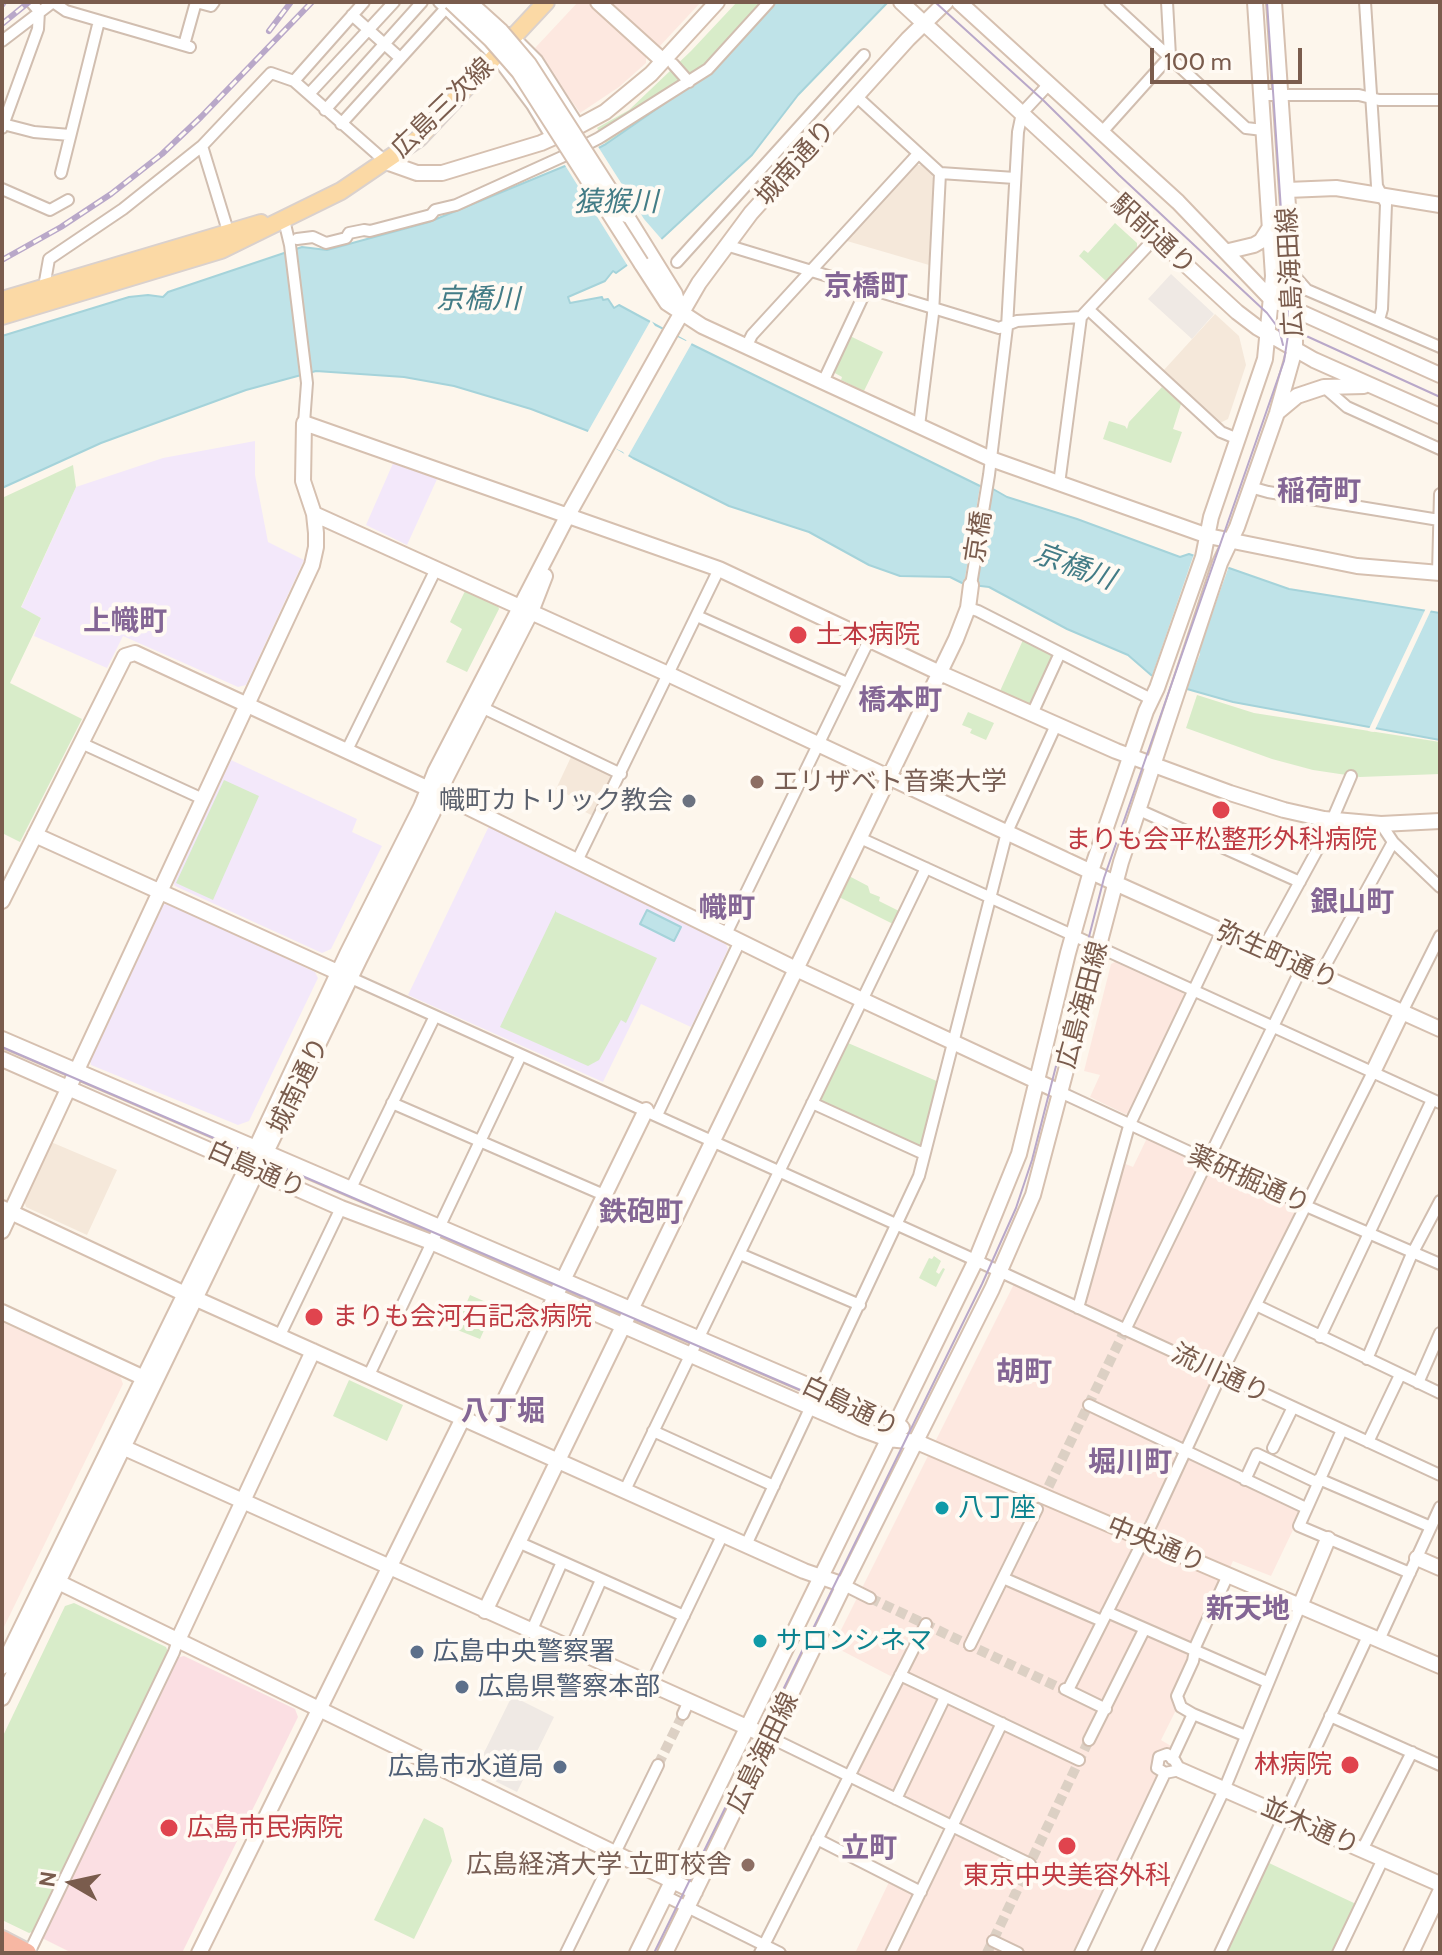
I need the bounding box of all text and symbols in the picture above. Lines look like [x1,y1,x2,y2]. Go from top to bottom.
scale bar [1154,32,1306,82]
text: 100 m [1164,47,1232,76]
street label: 広島三次線 [385,52,501,164]
street label: 城南通り [750,114,842,212]
water label: 猿猴川 [574,186,658,220]
street label: 駅前通り [1104,188,1202,282]
street label: 広島海田線 [1272,206,1310,338]
district label: 京橋町 [824,270,908,304]
water label: 京橋川 [436,283,520,317]
district label: 稲荷町 [1277,475,1361,509]
street label: 京橋 [960,509,998,565]
water label: 京橋川 [1029,537,1119,597]
district label: 上幟町 [83,605,167,639]
place label: 土本病院 [816,619,920,651]
marker: 土本病院 [787,624,809,646]
district label: 橋本町 [858,684,942,718]
place label: エリザベト音楽大学 [773,766,1007,798]
marker: エリザベト音楽大学 [748,773,766,791]
place label: 幟町カトリック教会 [439,785,673,817]
marker: 幟町カトリック教会 [680,792,698,810]
marker: まりも会平松整形外科病院 [1210,799,1232,821]
place label: まりも会平松整形外科病院 [1065,824,1377,856]
district label: 銀山町 [1310,886,1394,920]
district label: 幟町 [699,892,755,926]
street label: 弥生町通り [1211,915,1343,997]
street label: 広島海田線 [1051,938,1115,1072]
street label: 城南通り [262,1032,336,1140]
street label: 白島通り [202,1135,310,1205]
street label: 薬研掘通り [1183,1139,1315,1221]
district label: 鉄砲町 [599,1196,683,1230]
place label: まりも会河石記念病院 [332,1301,592,1333]
marker: まりも会河石記念病院 [303,1306,325,1328]
street label: 流川通り [1166,1338,1274,1410]
district label: 胡町 [996,1356,1052,1390]
street label: 白島通り [796,1370,904,1444]
district label: 八丁堀 [461,1395,545,1429]
district label: 堀川町 [1088,1446,1172,1480]
place label: 八丁座 [958,1492,1036,1524]
marker: 八丁座 [933,1499,951,1517]
street label: 中央通り [1102,1510,1210,1580]
district label: 新天地 [1206,1593,1290,1627]
place label: サロンシネマ [776,1625,932,1657]
marker: サロンシネマ [751,1632,769,1650]
place label: 広島中央警察署 [433,1636,615,1668]
marker: 広島中央警察署 [408,1643,426,1661]
place label: 広島県警察本部 [478,1671,660,1703]
marker: 広島県警察本部 [453,1678,471,1696]
street label: 広島海田線 [720,1688,806,1818]
place label: 林病院 [1254,1749,1332,1781]
place label: 広島市水道局 [388,1751,544,1783]
marker: 林病院 [1339,1754,1361,1776]
marker: 広島市水道局 [551,1758,569,1776]
street label: 並木通り [1256,1792,1364,1862]
place label: 広島市民病院 [187,1812,343,1844]
marker: 広島市民病院 [158,1817,180,1839]
district label: 立町 [841,1832,897,1866]
marker: 東京中央美容外科 [1056,1835,1078,1857]
north arrow [32,1843,112,1923]
place label: 広島経済大学 立町校舎 [466,1849,732,1881]
marker: 広島経済大学 立町校舎 [739,1856,757,1874]
place label: 東京中央美容外科 [963,1860,1171,1892]
text: N [33,1869,62,1889]

